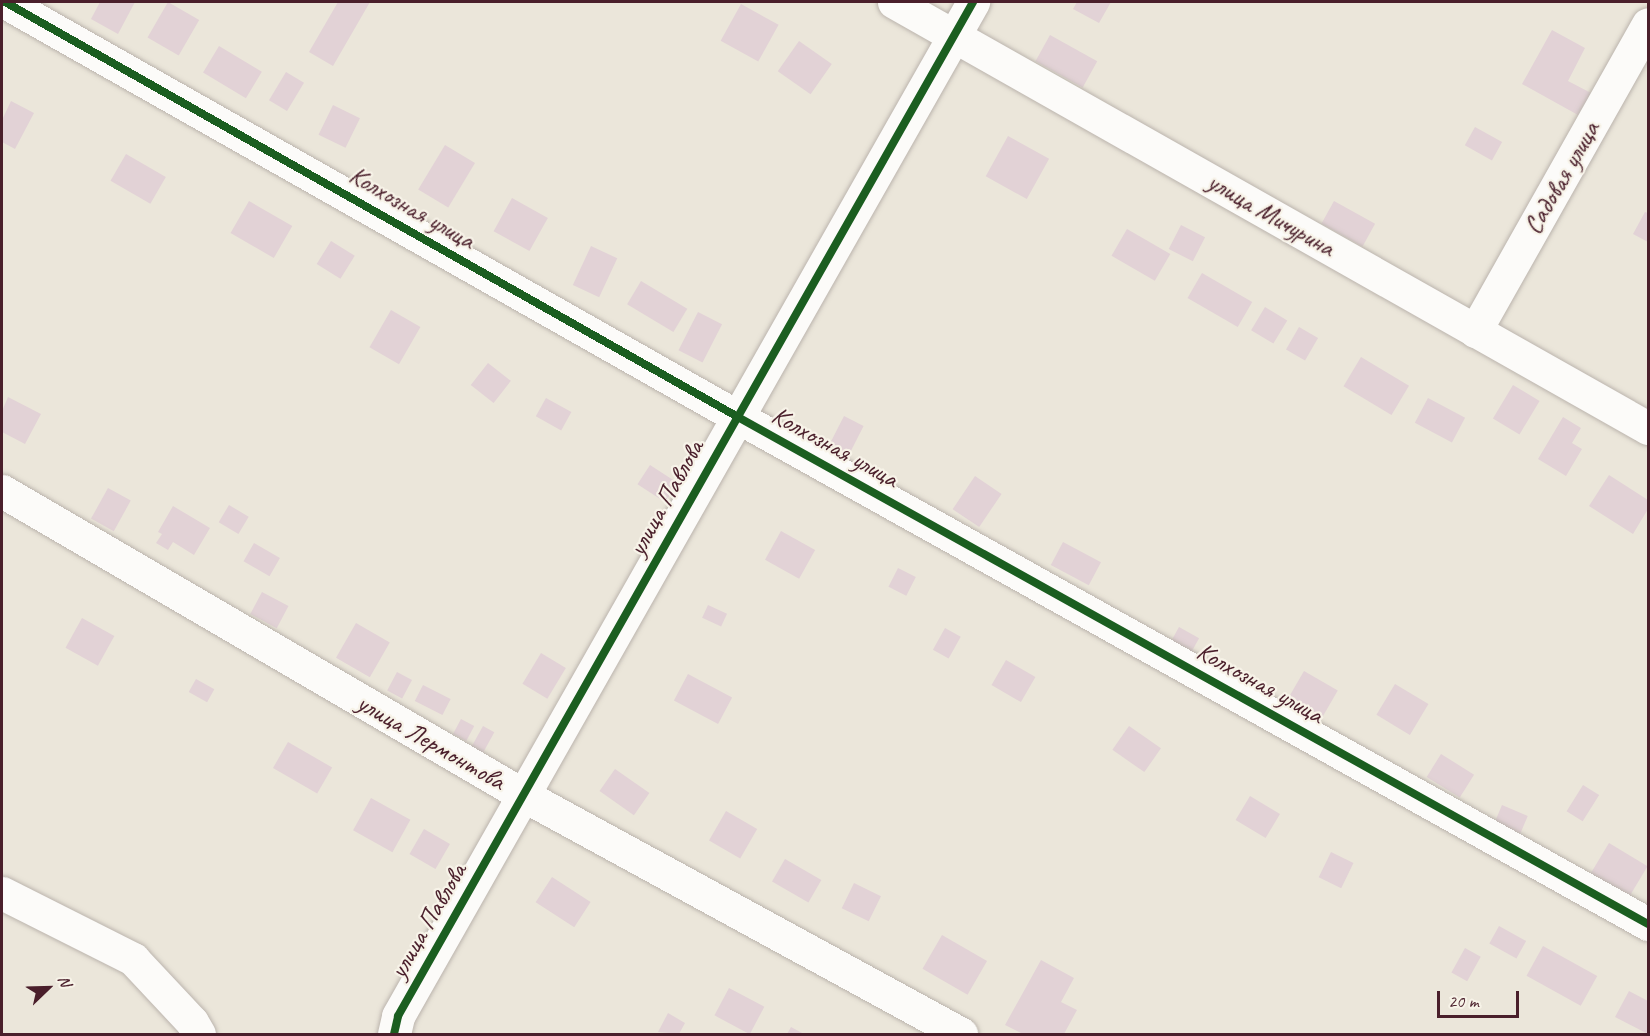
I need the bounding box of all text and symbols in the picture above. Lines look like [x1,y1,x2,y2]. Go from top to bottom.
street label: Садовая улица [1517,116,1607,240]
street label: Колхозная улица [343,159,481,257]
street label: улица Мичурина [1202,166,1340,264]
street label: Колхозная улица [765,399,905,495]
street label: улица Павлова [622,435,710,561]
street label: Колхозная улица [1190,635,1330,731]
street label: улица Лермонтова [351,687,511,797]
street label: улица Павлова [383,858,473,984]
north arrow [18,958,78,1018]
text: N [53,973,76,989]
scale bar [1440,979,1522,1017]
text: 20 m [1448,990,1479,1012]

